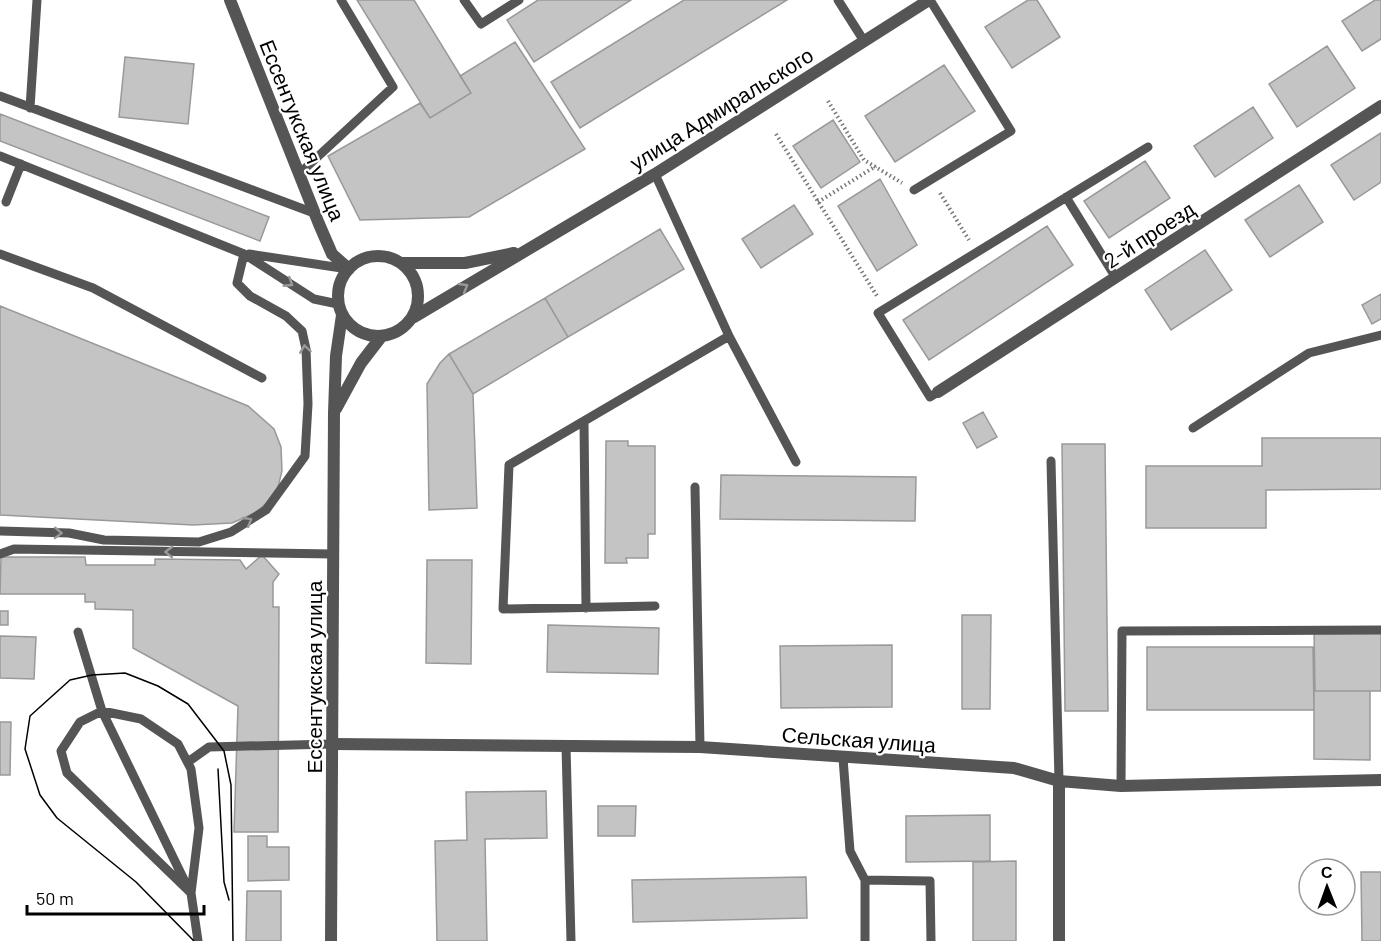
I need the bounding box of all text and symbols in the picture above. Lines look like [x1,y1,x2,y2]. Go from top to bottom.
street label: Ессентукская улица [255,36,351,224]
street label: улица Адмиральского [625,41,817,175]
street label: 2-й проезд [1099,196,1199,272]
one-way arrow [283,276,293,288]
one-way arrow [458,283,468,295]
one-way arrow [300,345,312,354]
one-way arrow [242,517,252,529]
one-way arrow [54,526,63,539]
one-way arrow [165,546,174,558]
street label: Ессентукская улица [301,580,326,773]
street label: Сельская улица [781,721,937,757]
north arrow [1297,857,1357,917]
text: С [1321,862,1333,881]
scale bar [27,878,204,916]
text: 50 m [36,887,74,909]

